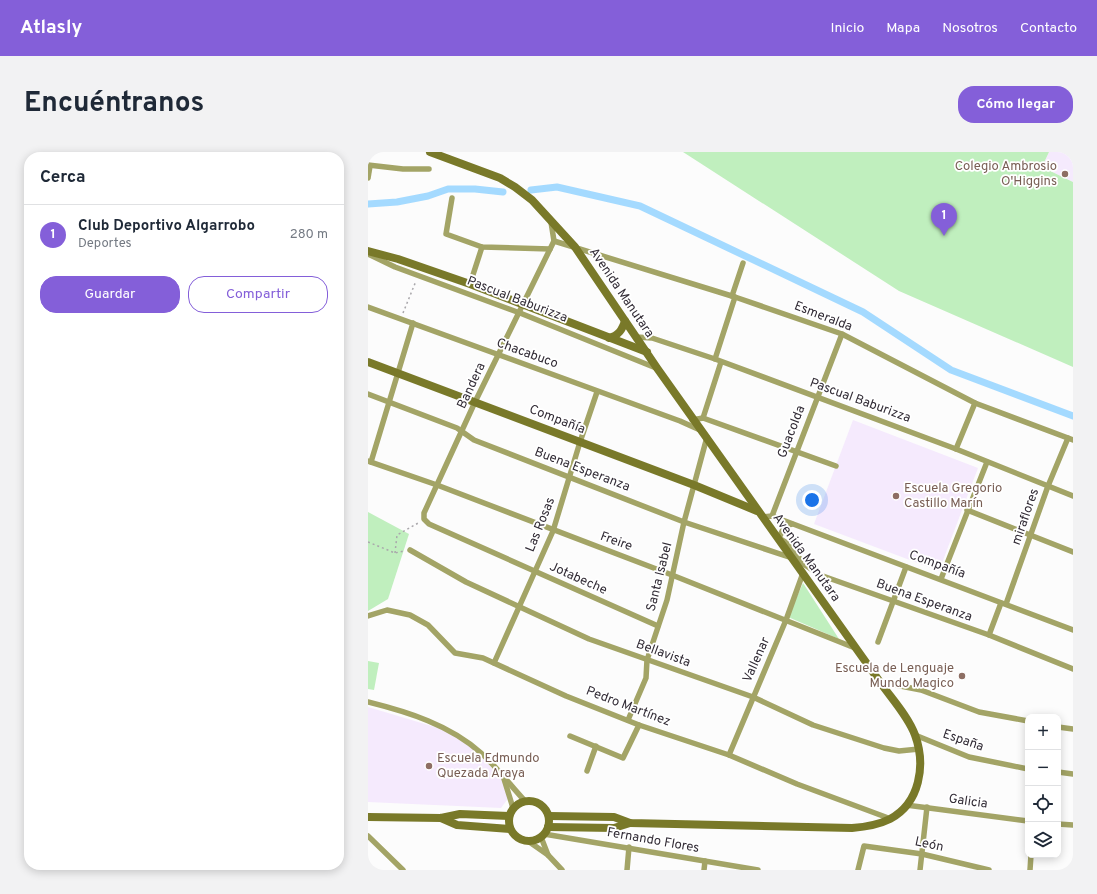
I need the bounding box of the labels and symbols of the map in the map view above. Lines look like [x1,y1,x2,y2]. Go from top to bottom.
place label: Colegio Ambrosio O'Higgins [955,159,1057,190]
marker: Colegio Ambrosio O'Higgins [1060,169,1070,179]
pin: 1 [931,203,957,236]
street label: Avenida Manutara [585,245,657,341]
street label: Pascual Baburizza [465,273,569,327]
street label: Esmeralda [792,299,854,335]
street label: Chacabuco [494,335,560,373]
street label: Bandera [454,360,490,412]
street label: Pascual Baburizza [807,375,913,427]
street label: Compañía [527,402,587,438]
street label: Guacolda [775,404,809,460]
street label: Buena Esperanza [532,444,632,496]
place label: Escuela Gregorio Castillo Marín [904,481,1002,512]
street label: miraflores [1009,487,1043,547]
your location [802,490,822,510]
marker: Escuela Gregorio Castillo Marín [891,491,901,501]
street label: Las Rosas [523,495,559,555]
street label: Avenida Manutara [769,511,843,605]
street label: Freire [598,529,634,555]
street label: Santa Isabel [644,541,676,613]
street label: Compañía [907,547,967,583]
street label: Jotabeche [547,559,609,599]
street label: Buena Esperanza [874,576,974,626]
street label: Vallenar [740,635,774,685]
street label: Bellavista [634,637,692,671]
place label: Escuela de Lenguaje Mundo Magico [835,661,954,692]
marker: Escuela de Lenguaje Mundo Magico [957,671,967,681]
street label: Pedro Martínez [583,684,673,730]
street label: España [940,727,986,755]
place label: Escuela Edmundo Quezada Araya [437,751,540,782]
marker: Escuela Edmundo Quezada Araya [424,761,434,771]
street label: Galicia [948,791,988,813]
street label: Fernando Flores [606,825,700,857]
street label: León [913,834,945,856]

